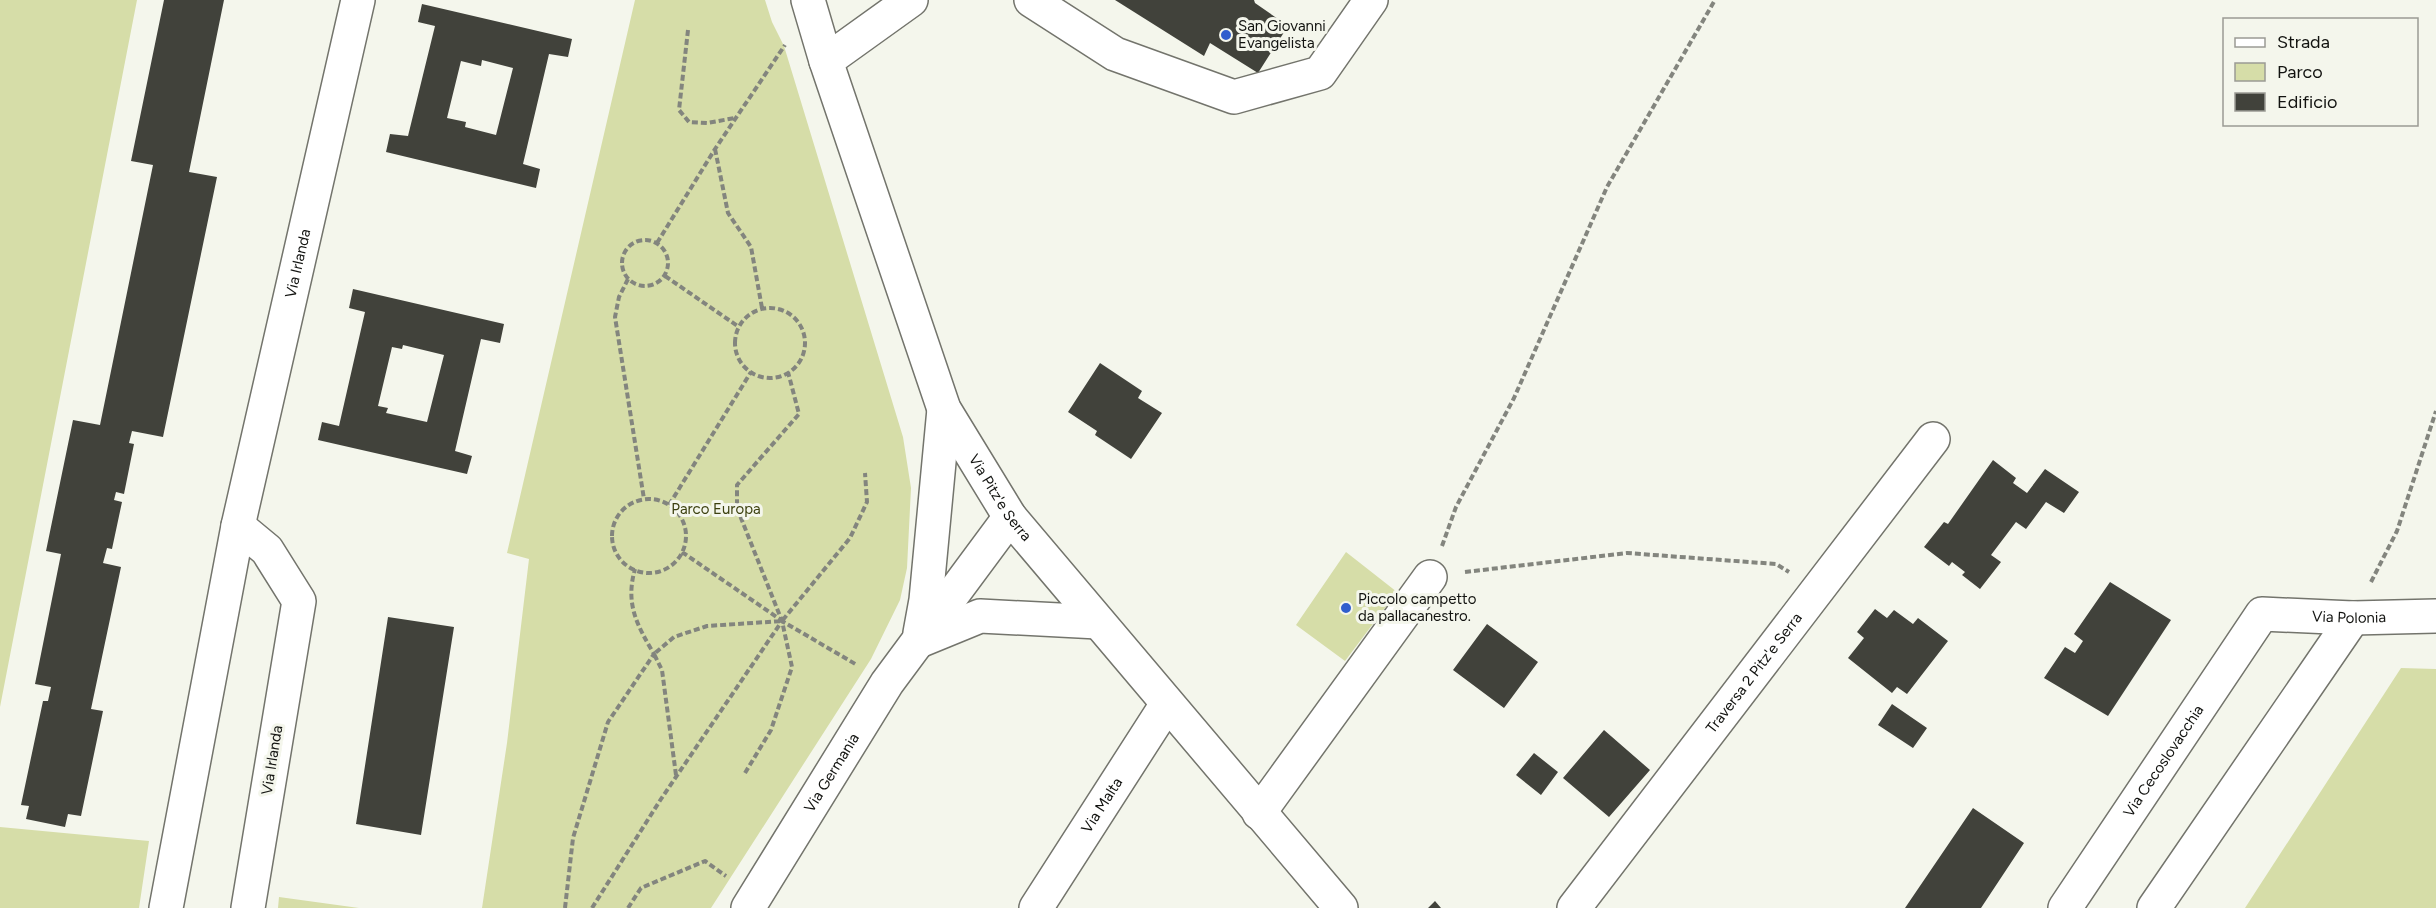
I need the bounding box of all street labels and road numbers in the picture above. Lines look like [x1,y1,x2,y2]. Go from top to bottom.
street label: Via Irlanda [281,227,314,300]
street label: Via Pitz'e Serra [965,451,1035,545]
street label: Via Polonia [2312,607,2386,627]
street label: Traversa 2 Pitz'e Serra [1702,609,1806,737]
street label: Via Cecoslovacchia [2120,702,2207,820]
street label: Via Irlanda [258,724,286,796]
street label: Via Germania [800,730,863,816]
street label: Via Malta [1078,774,1126,836]

